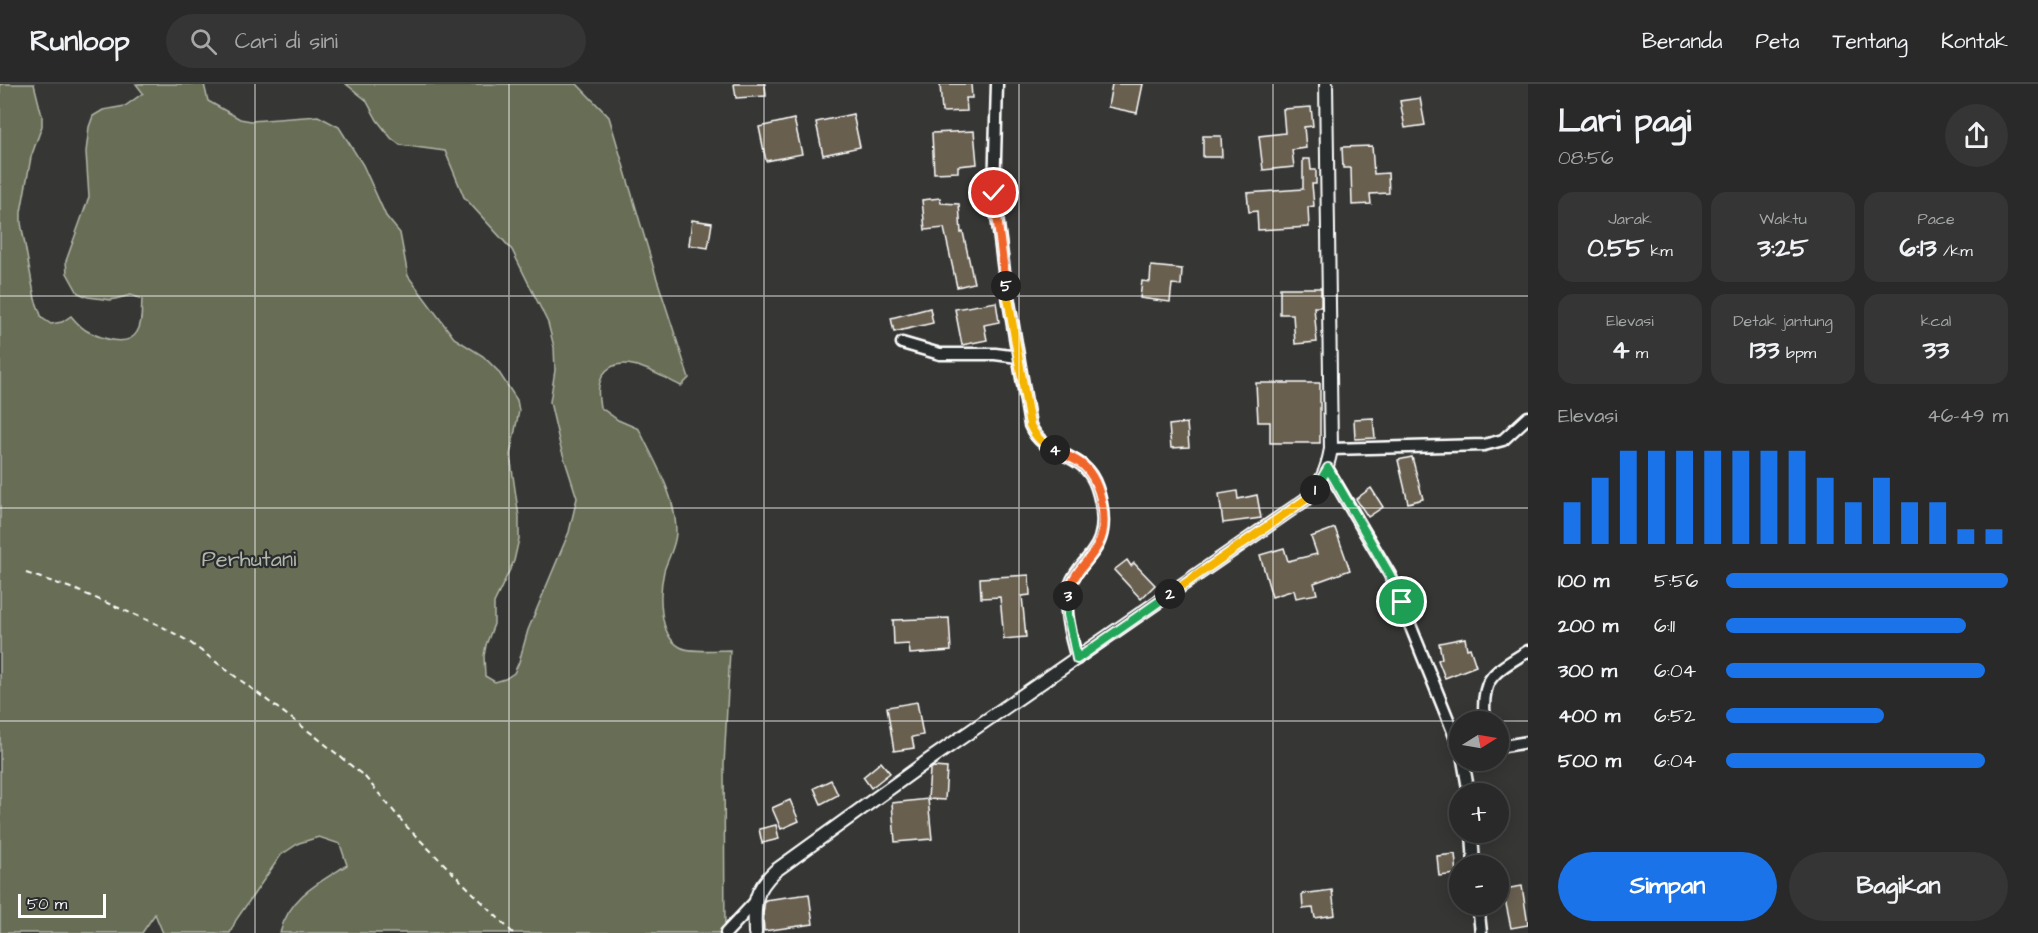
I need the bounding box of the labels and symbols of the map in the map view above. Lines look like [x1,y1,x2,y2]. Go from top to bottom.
pin [968,167,1019,218]
pin: 5 [991,271,1021,301]
pin: 4 [1040,435,1070,465]
pin: 1 [1300,475,1330,505]
park label: Perhutani [202,544,296,575]
pin [1376,576,1427,627]
pin: 2 [1155,579,1185,609]
pin: 3 [1053,581,1083,611]
north arrow [1449,711,1509,771]
scale bar [18,891,106,918]

